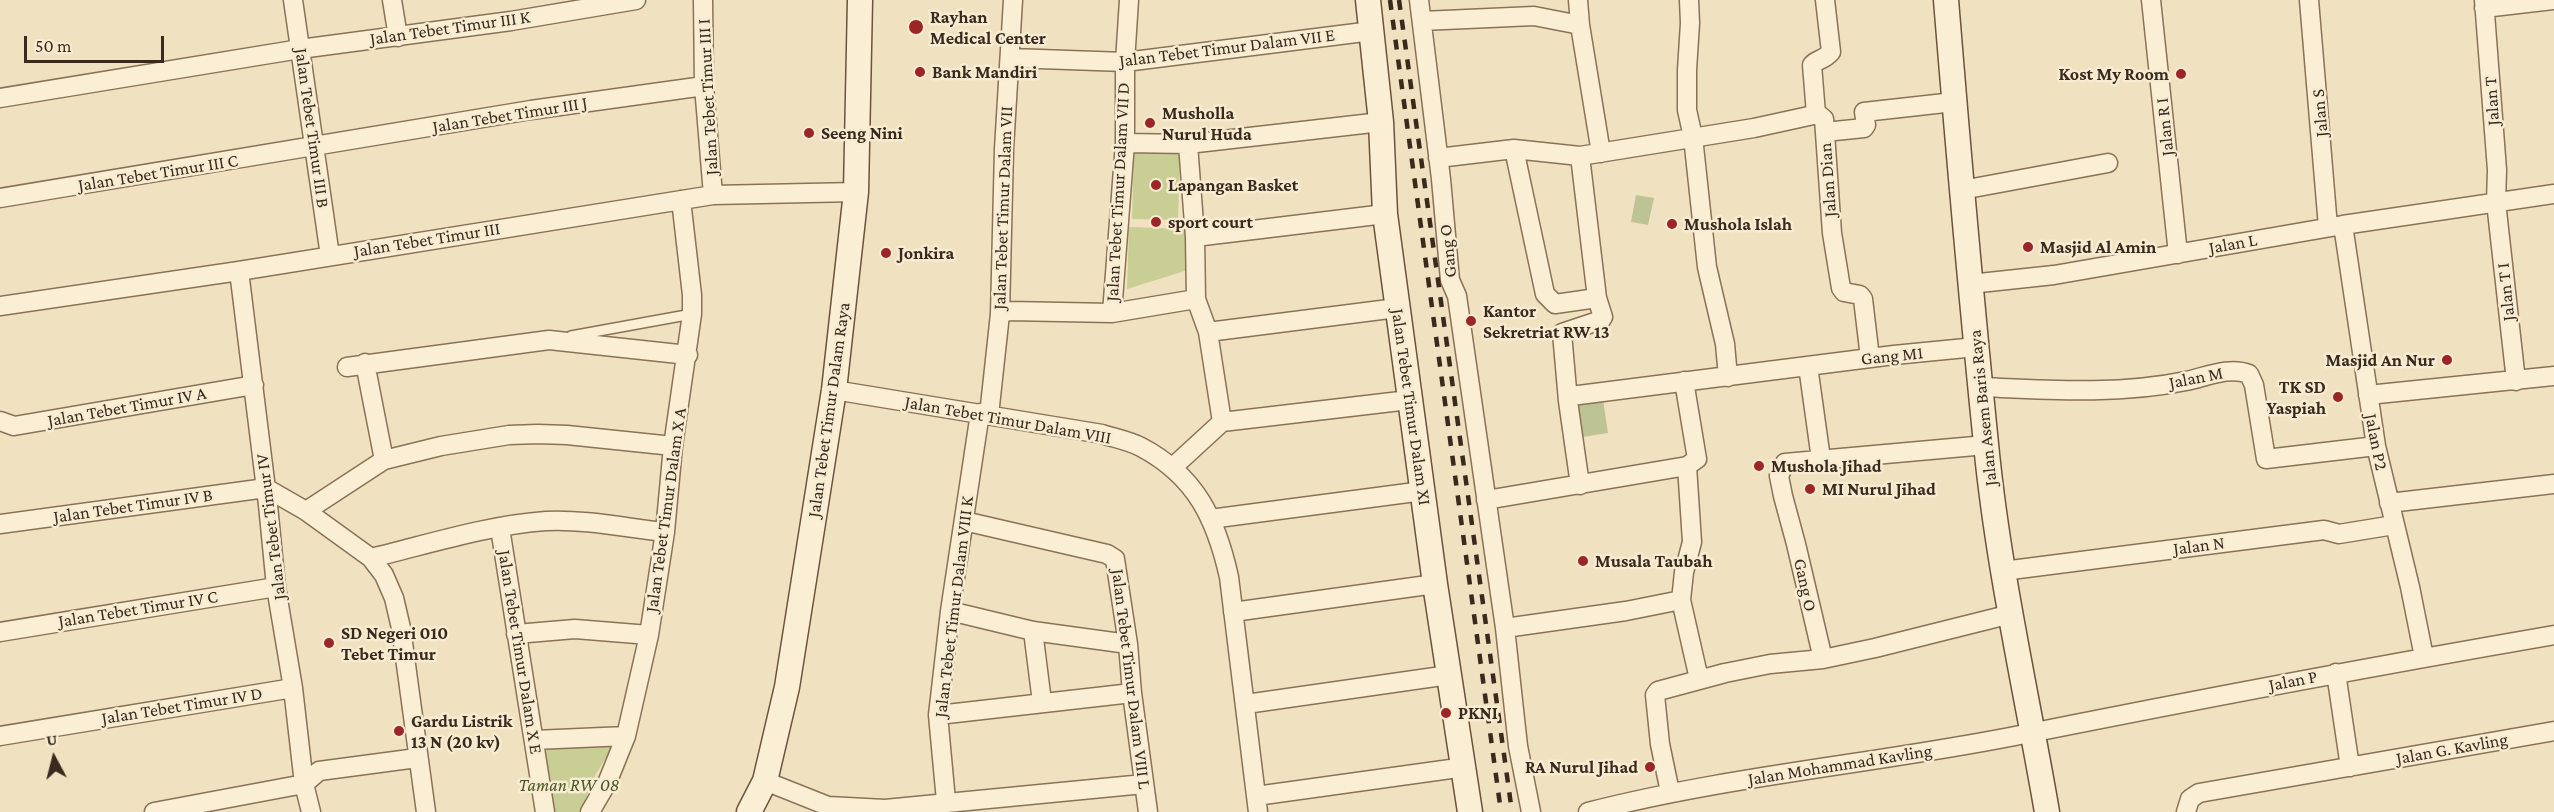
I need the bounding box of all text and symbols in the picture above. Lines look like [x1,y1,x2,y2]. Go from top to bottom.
street label: Jalan Tebet Timur III K [369,6,531,50]
place label: Rayhan Medical Center [930,6,1046,48]
street label: Jalan Tebet Timur III I [693,18,723,176]
marker: Rayhan Medical Center [907,18,925,36]
scale bar [27,24,166,62]
street label: Jalan Tebet Timur Dalam VII E [1118,24,1336,72]
text: 50 m [35,36,72,56]
street label: Jalan Tebet Timur III B [290,47,334,209]
place label: Bank Mandiri [932,61,1037,83]
place label: Kost My Room [2059,63,2169,85]
marker: Bank Mandiri [913,65,927,79]
marker: Kost My Room [2174,67,2188,81]
street label: Jalan T [2479,76,2505,126]
street label: Jalan Tebet Timur Dalam VII D [1101,82,1135,302]
street label: Jalan S [2307,88,2333,138]
street label: Jalan Tebet Timur III J [431,92,589,138]
street label: Jalan R I [2151,97,2179,157]
place label: Musholla Nurul Huda [1162,102,1252,144]
street label: Jalan Tebet Timur Dalam VII [989,106,1017,310]
marker: Musholla Nurul Huda [1143,116,1157,130]
place label: Seeng Nini [821,122,903,144]
marker: Seeng Nini [802,126,816,140]
street label: Jalan Dian [1815,142,1841,218]
street label: Jalan Tebet Timur III C [76,150,240,196]
place label: Lapangan Basket [1168,174,1298,196]
marker: Lapangan Basket [1149,178,1163,192]
place label: sport court [1168,211,1253,233]
place label: Mushola Islah [1684,213,1792,235]
marker: sport court [1149,215,1163,229]
marker: Mushola Islah [1665,217,1679,231]
street label: Jalan Tebet Timur III [352,218,502,262]
street label: Gang O [1434,223,1462,279]
street label: Jalan L [2207,229,2259,259]
place label: Masjid Al Amin [2040,236,2156,258]
marker: Masjid Al Amin [2021,240,2035,254]
place label: Jonkira [898,242,954,264]
marker: Jonkira [879,246,893,260]
street label: Jalan T I [2492,262,2520,322]
place label: Kantor Sekretriat RW 13 [1483,300,1609,342]
street label: Jalan Tebet Timur Dalam Raya [803,301,855,519]
street label: Jalan Tebet Timur Dalam XI [1387,307,1435,507]
marker: Kantor Sekretriat RW 13 [1464,314,1478,328]
street label: Jalan Asem Baris Raya [1964,329,2002,487]
street label: Gang M1 [1860,342,1924,370]
place label: Masjid An Nur [2326,349,2435,371]
marker: Masjid An Nur [2440,353,2454,367]
street label: Jalan M [2167,362,2225,394]
place label: TK SD Yaspiah [2267,376,2326,418]
street label: Jalan Tebet Timur IV A [46,382,208,432]
marker: TK SD Yaspiah [2331,390,2345,404]
street label: Jalan Tebet Timur Dalam VIII [903,391,1113,449]
street label: Jalan Tebet Timur Dalam X A [641,406,691,614]
street label: Jalan P2 [2360,412,2392,472]
street label: Jalan Tebet Timur IV [251,453,291,601]
place label: Mushola Jihad [1771,455,1882,477]
marker: Mushola Jihad [1752,459,1766,473]
place label: MI Nurul Jihad [1822,478,1936,500]
marker: MI Nurul Jihad [1803,482,1817,496]
street label: Jalan Tebet Timur IV B [52,484,214,528]
street label: Jalan Tebet Timur Dalam VIII K [930,495,978,719]
street label: Jalan N [2172,532,2226,560]
street label: Jalan Tebet Timur Dalam X E [493,549,547,755]
place label: Musala Taubah [1595,550,1712,572]
marker: Musala Taubah [1576,554,1590,568]
street label: Gang O [1789,557,1821,613]
street label: Jalan Tebet Timur Dalam VIII L [1107,568,1155,790]
street label: Jalan Tebet Timur IV C [57,586,219,632]
place label: SD Negeri 010 Tebet Timur [341,622,448,664]
marker: SD Negeri 010 Tebet Timur [322,636,336,650]
street label: Jalan P [2267,666,2319,696]
street label: Jalan Tebet Timur IV D [100,683,264,729]
place label: PKNI [1458,702,1498,724]
marker: PKNI [1439,706,1453,720]
place label: Gardu Listrik 13 N (20 kv) [411,710,513,752]
marker: Gardu Listrik 13 N (20 kv) [392,724,406,738]
north arrow [24,728,84,788]
street label: Jalan G. Kavling [2394,729,2510,769]
text: U [45,731,58,749]
street label: Jalan Mohammad Kavling [1746,740,1934,790]
place label: RA Nurul Jihad [1525,756,1638,778]
marker: RA Nurul Jihad [1643,760,1657,774]
park label: Taman RW 08 [518,774,620,796]

